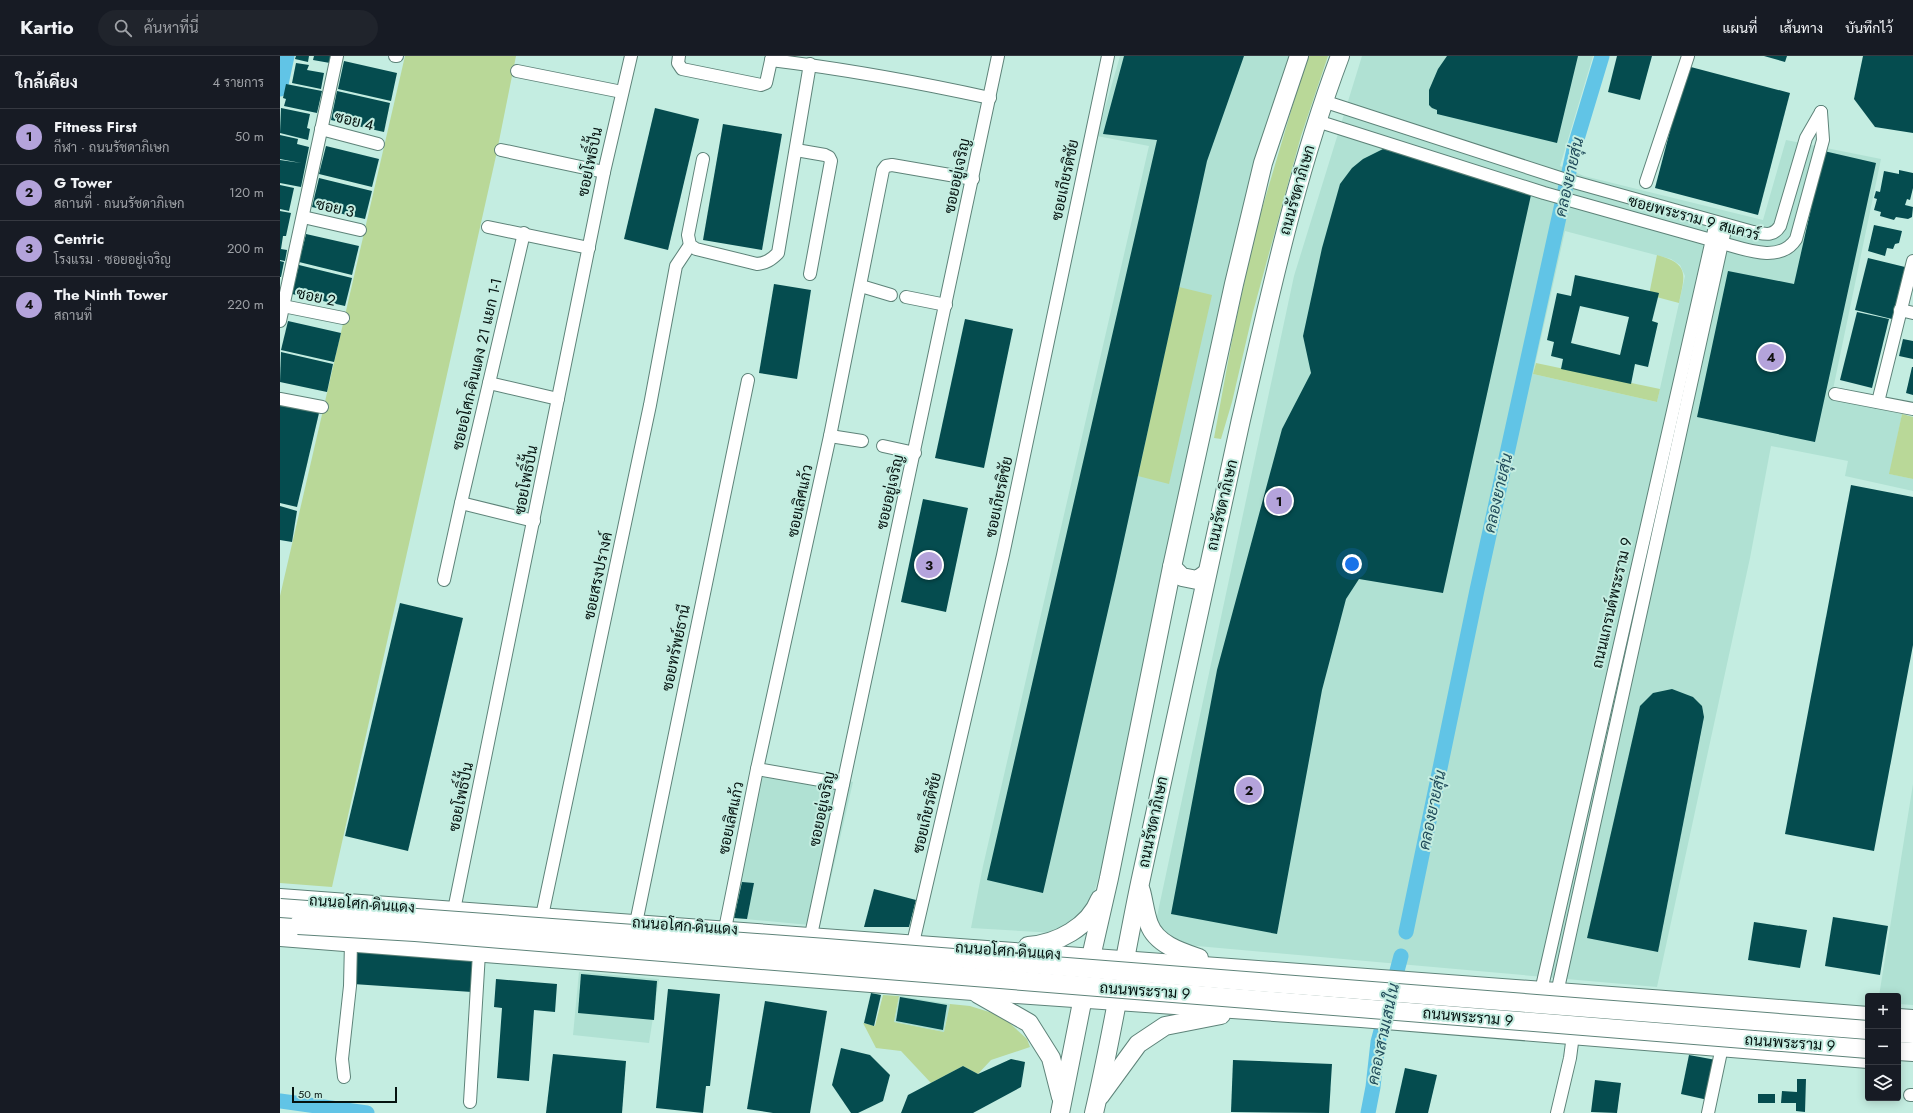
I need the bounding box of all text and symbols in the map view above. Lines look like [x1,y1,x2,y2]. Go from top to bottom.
search box [98,10,378,46]
text: Kartio [20,14,74,41]
icon: search [112,17,134,39]
text: ค้นหาที่นี่ [144,17,199,39]
text: แผนที่ [1722,18,1757,38]
text: เส้นทาง [1779,18,1823,38]
text: บันทึกไว้ [1845,18,1893,38]
text: ใกล้เคียง [16,70,78,94]
text: 4 รายการ [212,73,264,92]
street label: ซอย 4 [332,106,376,137]
text: Fitness First [54,116,137,138]
street label: ซอยโพธิ์ปั้น [568,124,608,199]
text: 1 [26,127,32,146]
text: 50 m [235,127,264,146]
water label: คลองยายสุ่น [1549,135,1589,219]
street label: ซอยอยู่เจริญ [938,136,976,216]
street label: ซอยเกียรติชัย [1046,137,1084,223]
text: กีฬา · ถนนรัชดาภิเษก [54,138,169,157]
street label: ถนนรัชดาภิเษก [1274,142,1320,238]
text: G Tower [54,172,112,194]
text: 2 [25,183,33,202]
text: 120 m [229,183,264,202]
street label: ซอยพระราม 9 สแควร์ [1626,190,1762,246]
street label: ซอย 3 [313,193,357,223]
text: สถานที่ · ถนนรัชดาภิเษก [54,194,185,213]
text: Centric [54,228,104,250]
text: 3 [25,239,33,258]
text: 200 m [227,239,264,258]
text: โรงแรม · ซอยอยู่เจริญ [54,250,171,269]
street label: ซอยอโศก-ดินแดง 21 แยก 1-1 [446,276,508,452]
street label: ซอย 2 [294,282,338,312]
text: The Ninth Tower [54,284,168,306]
text: 4 [24,295,34,314]
text: 220 m [227,295,264,314]
text: สถานที่ [54,306,92,325]
pin: 4 [1758,342,1784,372]
street label: ซอยโพธิ์ปั้น [504,442,544,517]
water label: คลองยายสุ่น [1478,451,1518,535]
street label: ซอยอยู่เจริญ [871,452,909,532]
street label: ซอยเกียรติชัย [980,454,1018,540]
street label: ถนนรัชดาภิเษก [1201,457,1243,553]
street label: ซอยเลิศแก้ว [782,463,818,539]
pin: 1 [1266,486,1292,516]
street label: ซอยสรงปรางค์ [578,530,618,622]
street label: ถนนแกรนด์พระราม 9 [1586,535,1638,671]
pin: 3 [916,550,942,580]
your location [1342,554,1362,574]
street label: ซอยทรัพย์ธานี [656,603,696,693]
street label: ซอยโพธิ์ปั้น [439,759,479,834]
water label: คลองยายสุ่น [1412,768,1452,852]
street label: ซอยอยู่เจริญ [803,769,841,849]
street label: ซอยเกียรติชัย [907,770,947,856]
street label: ถนนรัชดาภิเษก [1133,774,1173,870]
pin: 2 [1236,775,1262,805]
street label: ซอยเลิศแก้ว [713,780,749,856]
street label: ถนนอโศก-ดินแดง [308,889,416,919]
street label: ถนนอโศก-ดินแดง [631,911,739,941]
street label: ถนนอโศก-ดินแดง [954,936,1062,966]
street label: ถนนพระราม 9 [1099,977,1191,1005]
water label: คลองสามเสนใน [1361,981,1405,1087]
map controls [1865,993,1901,1101]
button: + [1865,993,1901,1029]
street label: ถนนพระราม 9 [1422,1002,1514,1032]
street label: ถนนพระราม 9 [1744,1029,1836,1057]
button: − [1865,1029,1901,1065]
button: layers [1865,1065,1901,1101]
scale bar [292,1085,397,1104]
text: 50 m [298,1086,323,1102]

